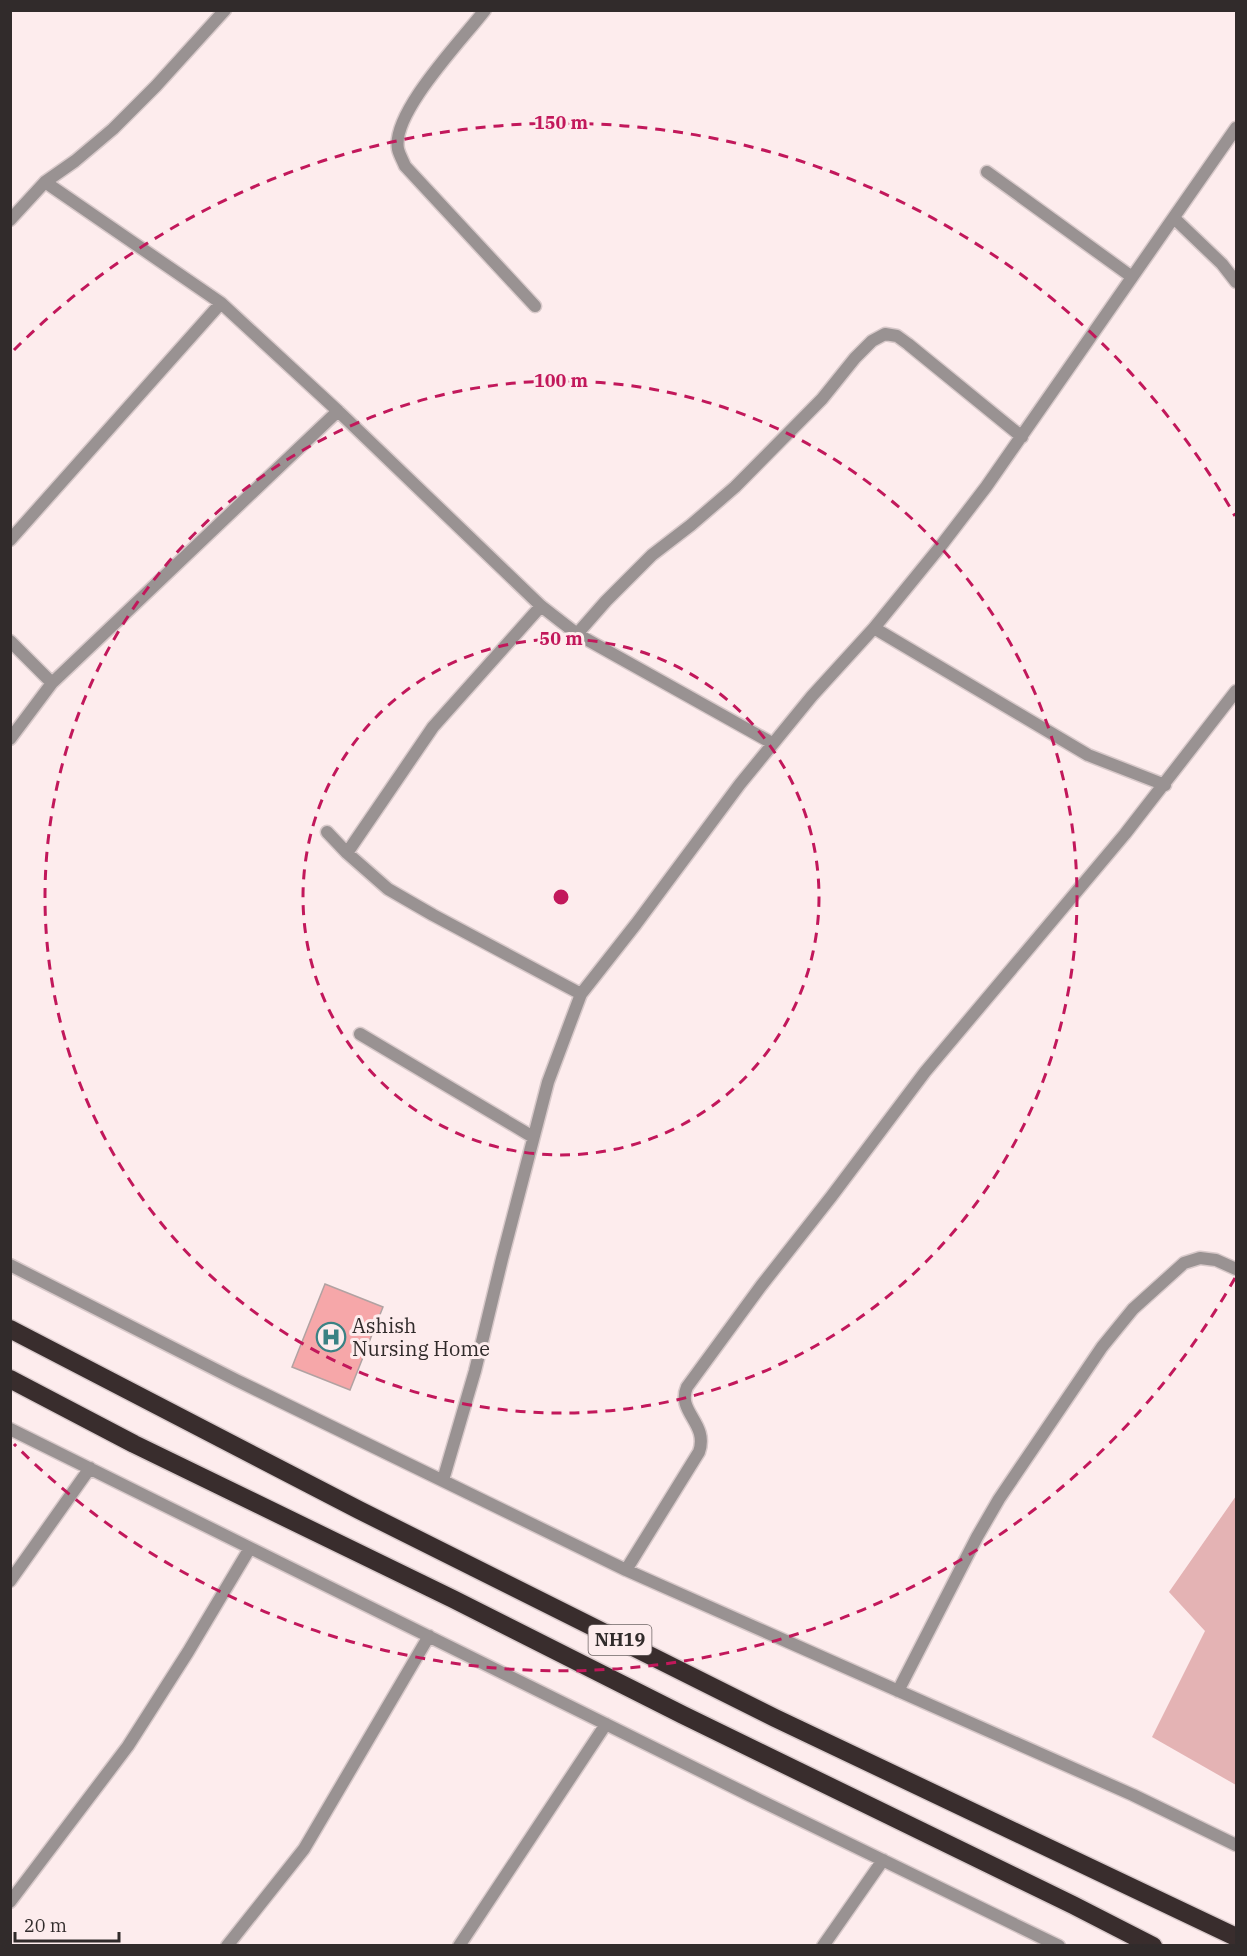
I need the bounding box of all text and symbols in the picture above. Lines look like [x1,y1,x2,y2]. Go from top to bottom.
text: 150 m [534,111,589,134]
text: 100 m [534,369,589,392]
text: 50 m [539,627,583,650]
centre of rings [551,887,571,907]
place label: Ashish Nursing Home [352,1312,490,1362]
hospital icon: Ashish Nursing Home [315,1321,347,1353]
road number: NH19 [588,1625,652,1655]
scale bar [15,1905,118,1943]
text: 20 m [24,1914,67,1937]

